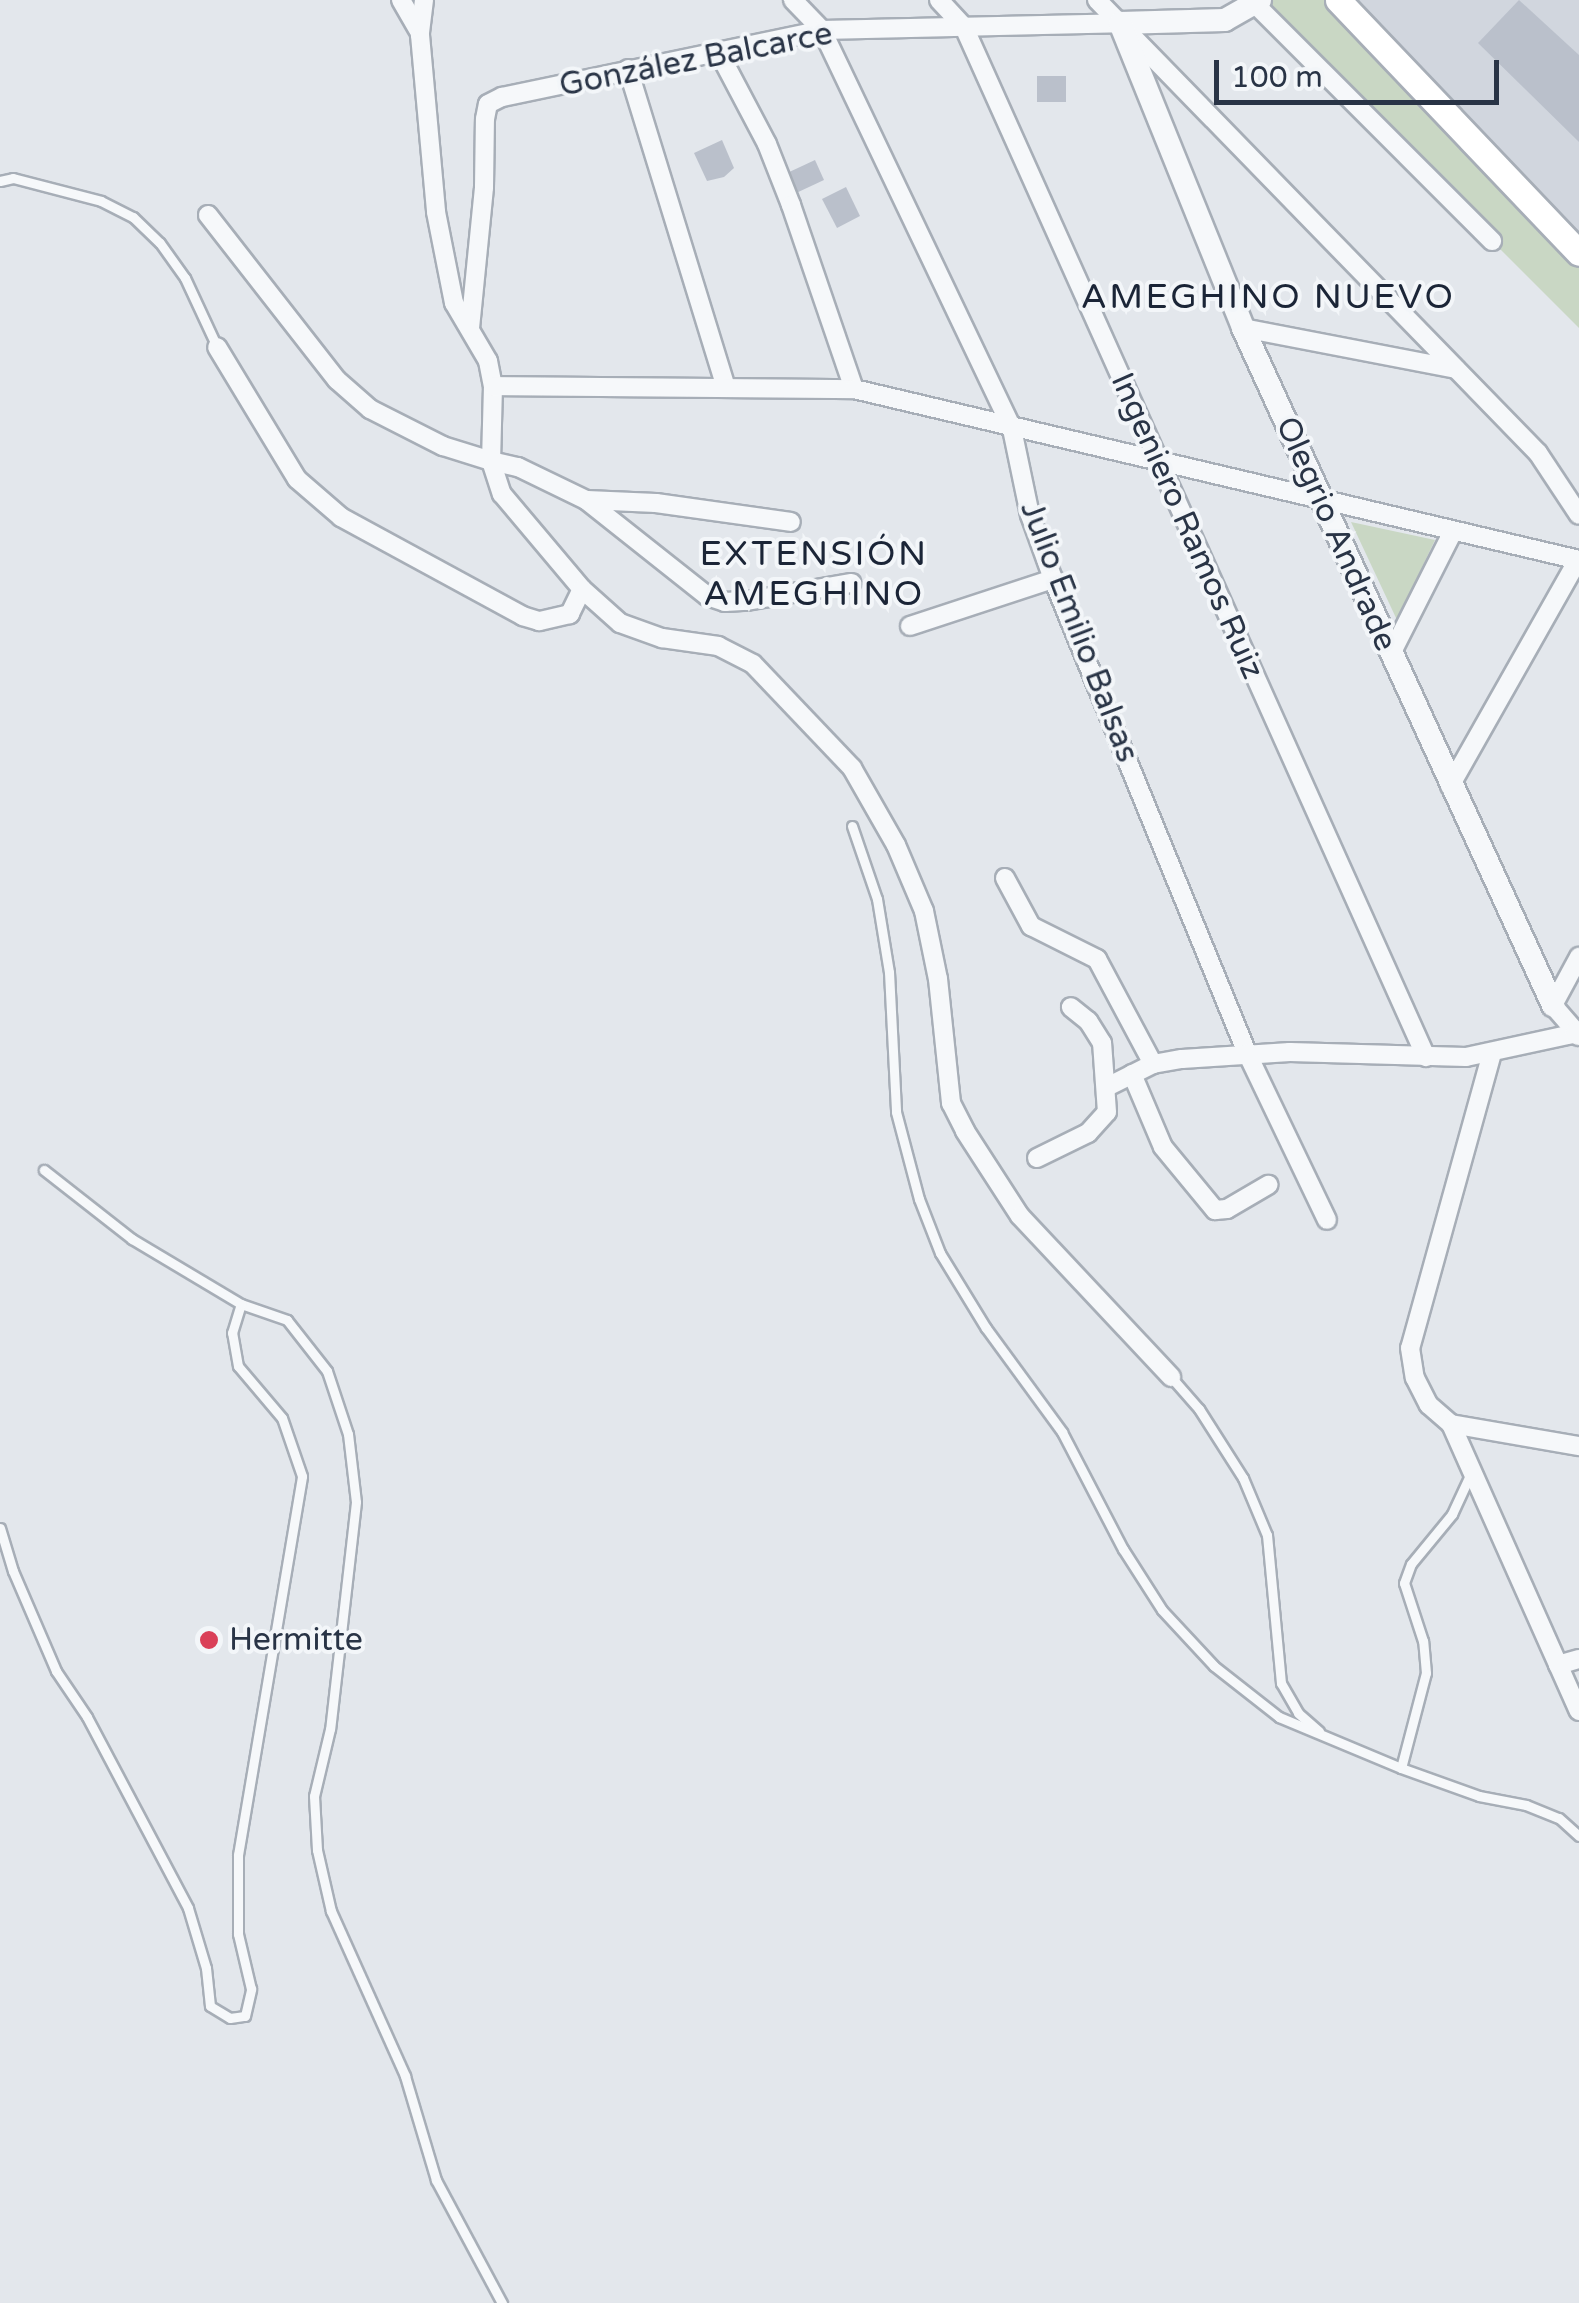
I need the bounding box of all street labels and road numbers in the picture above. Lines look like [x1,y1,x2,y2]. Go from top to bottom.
street label: González Balcarce [556,15,836,105]
street label: Ingeniero Ramos Ruiz [1102,367,1272,685]
street label: Olegrio Andrade [1267,411,1405,657]
street label: Julio Emilio Balsas [1012,496,1146,768]

